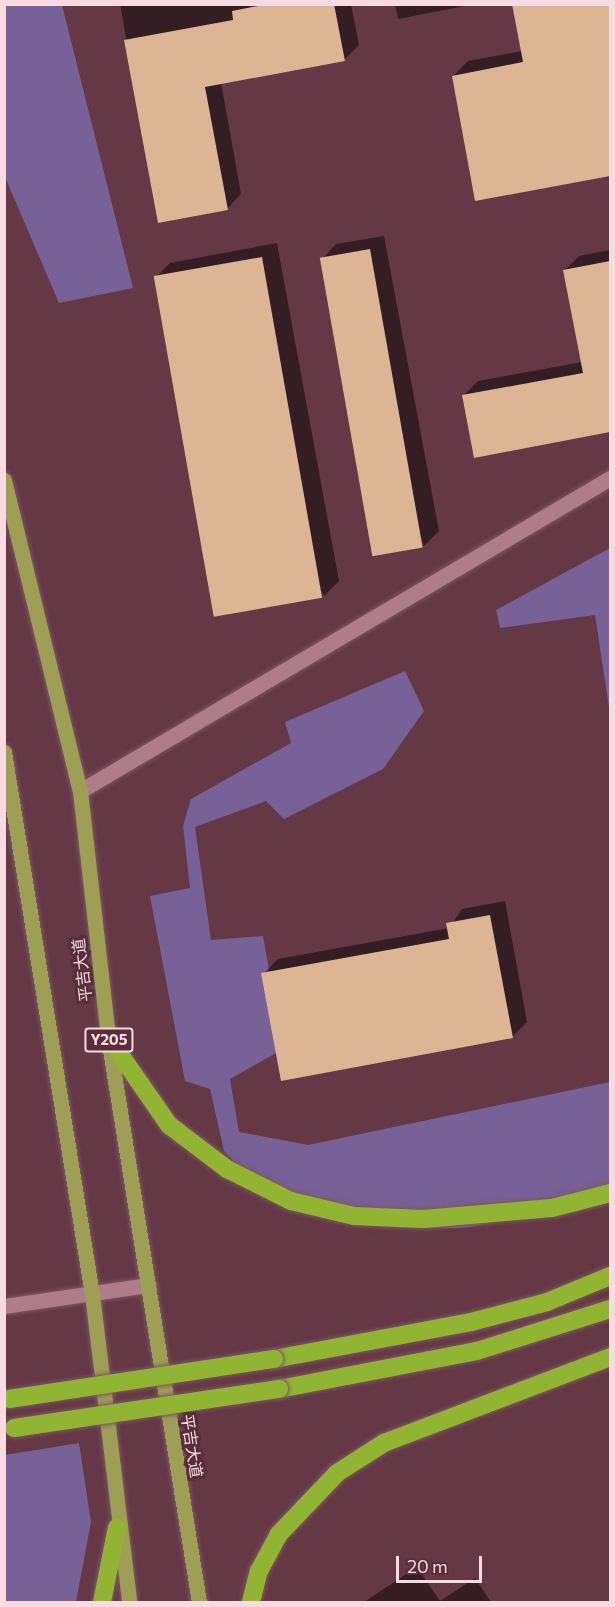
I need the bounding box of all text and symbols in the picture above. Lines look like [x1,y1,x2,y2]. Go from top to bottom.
street label: 平吉大道 [69,937,95,1003]
road number: Y205 [84,1028,134,1052]
street label: 平吉大道 [178,1413,206,1479]
scale bar [399,1544,484,1582]
text: 20 m [407,1555,448,1577]

